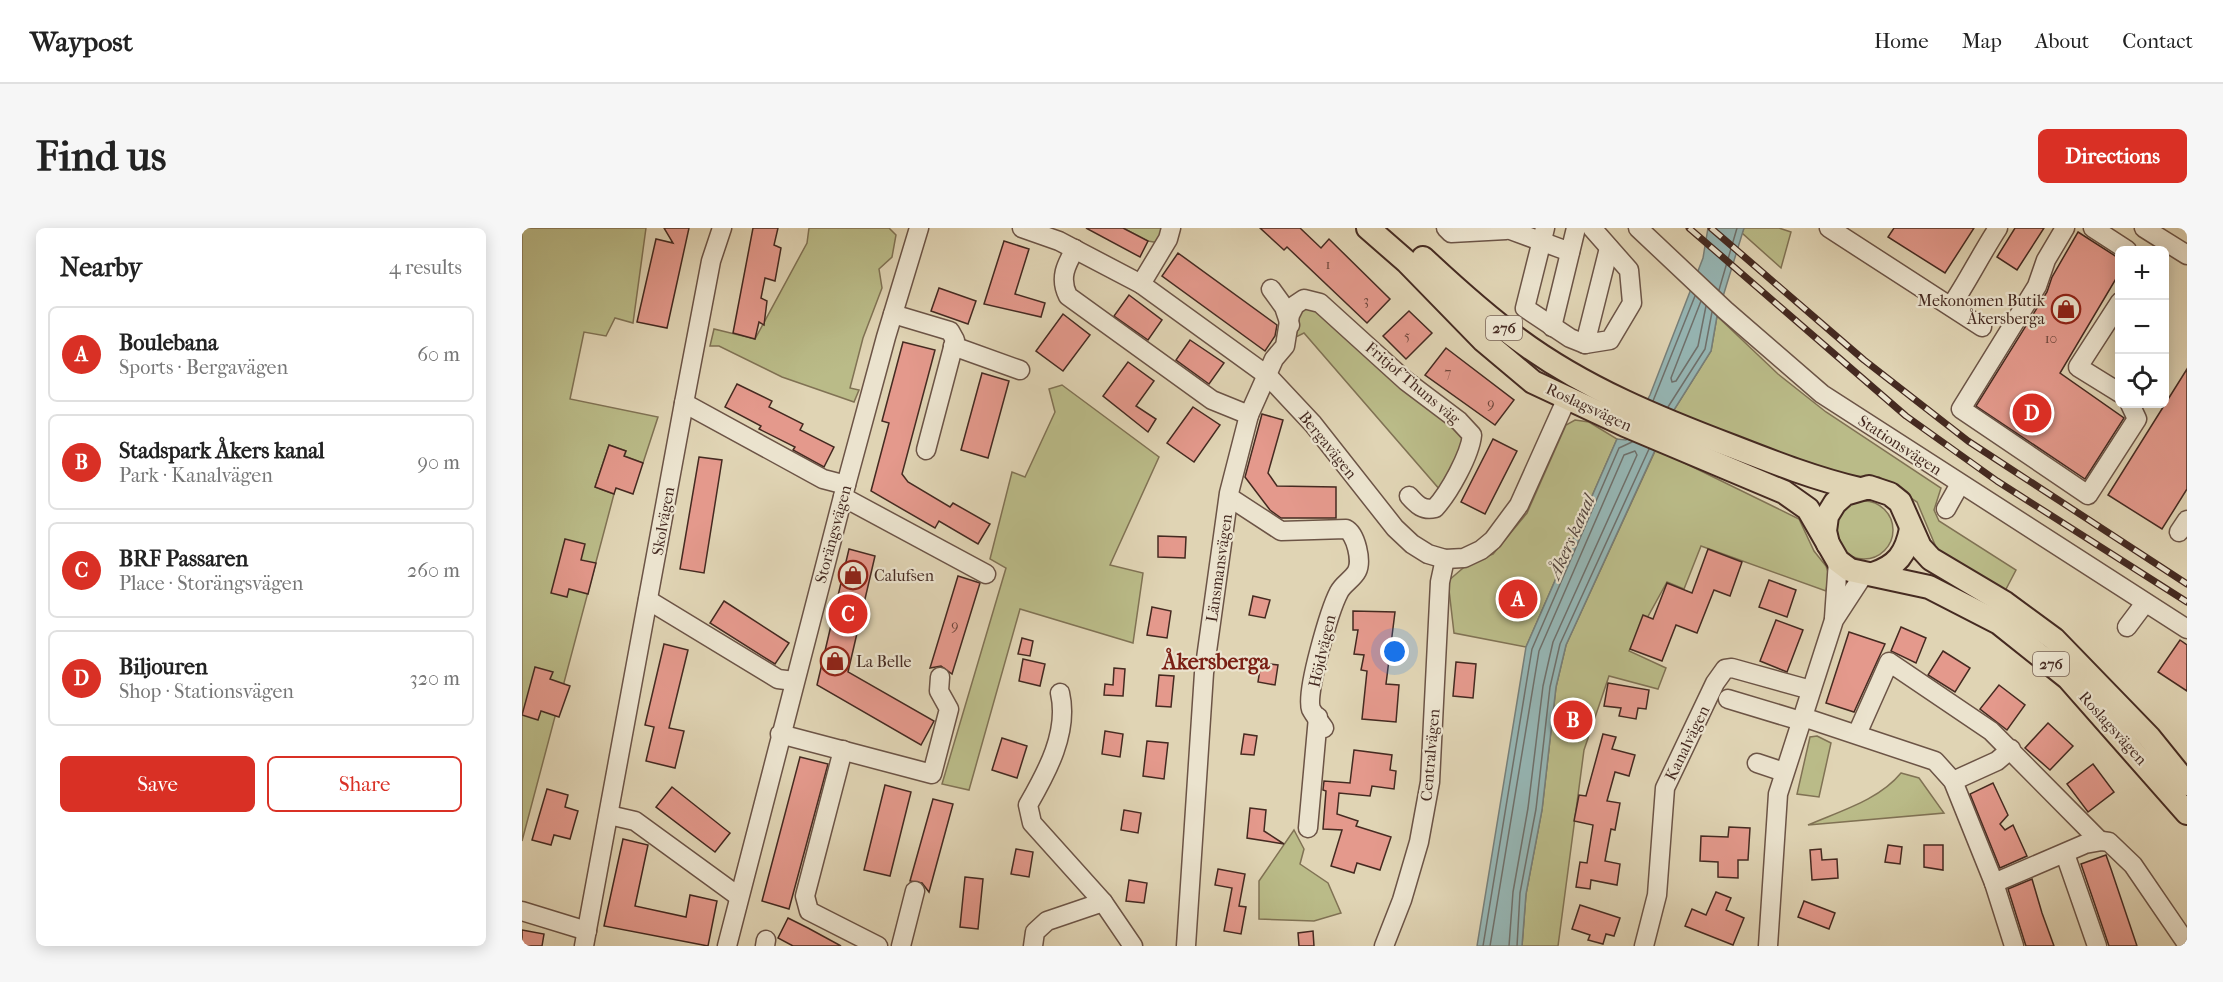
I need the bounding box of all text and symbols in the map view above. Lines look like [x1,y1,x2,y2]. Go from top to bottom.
text: Waypost [30,25,133,58]
text: Home [1874,29,1929,53]
text: Map [1962,29,2002,53]
text: About [2035,29,2089,53]
text: Contact [2122,29,2193,53]
button: Directions [2038,129,2187,183]
text: Find us [36,132,166,181]
map controls [2115,246,2169,408]
button: + [2115,246,2169,300]
text: Nearby [60,252,142,283]
text: 4 results [389,256,462,279]
house number: 1 [1326,256,1331,273]
place label: Mekonomen Butik Åkersberga [1918,291,2046,328]
house number: 3 [1363,292,1369,309]
shop icon: Mekonomen Butik Åkersberga [2050,293,2082,325]
button: − [2115,300,2169,354]
road number: 276 [1486,316,1522,340]
house number: 5 [1404,327,1410,344]
text: Boulebana [119,330,218,356]
house number: 10 [2045,330,2057,347]
street label: Fritjof Thuns väg [1362,338,1465,428]
text: A [75,343,88,366]
text: 60 m [417,343,460,366]
button: locate [2115,354,2169,408]
text: Sports · Bergavägen [119,356,288,379]
house number: 7 [1445,364,1452,381]
street label: Roslagsvägen [1543,379,1636,435]
pin: D [2012,390,2052,435]
house number: 9 [1487,395,1495,412]
street label: Bergavägen [1295,407,1362,483]
street label: Stationsvägen [1855,411,1946,479]
text: Stadspark Åkers kanal [119,438,325,464]
text: B [75,451,88,474]
text: 90 m [418,451,460,474]
text: Park · Kanalvägen [119,464,273,487]
street label: Storängsvägen [811,482,855,585]
street label: Skolvägen [648,484,679,557]
water label: Åkers kanal [1542,489,1601,584]
street label: Länsmansvägen [1202,512,1236,623]
text: BRF Passaren [119,546,248,572]
text: C [75,559,88,582]
text: 260 m [407,559,460,582]
shop icon: Calufsen [837,559,869,591]
place label: Calufsen [874,566,935,585]
text: Place · Storängsvägen [119,572,303,595]
pin: A [1498,576,1538,622]
pin: C [828,592,868,636]
street label: Höjdvägen [1304,612,1340,689]
house number: 9 [951,617,959,634]
your location [1380,637,1409,666]
shop icon: La Belle [819,645,851,677]
district label: Åkersberga [1160,647,1270,675]
place label: La Belle [856,652,912,671]
road number: 276 [2033,652,2069,676]
text: Biljouren [119,654,208,680]
text: D [74,667,89,690]
text: 320 m [410,667,460,690]
text: Shop · Stationsvägen [119,680,294,703]
street label: Roslagsvägen [2075,687,2152,769]
pin: B [1554,698,1592,742]
street label: Kanalvägen [1661,702,1714,784]
street label: Centralvägen [1416,707,1444,802]
button: Save [60,756,255,812]
button: Share [267,756,462,812]

